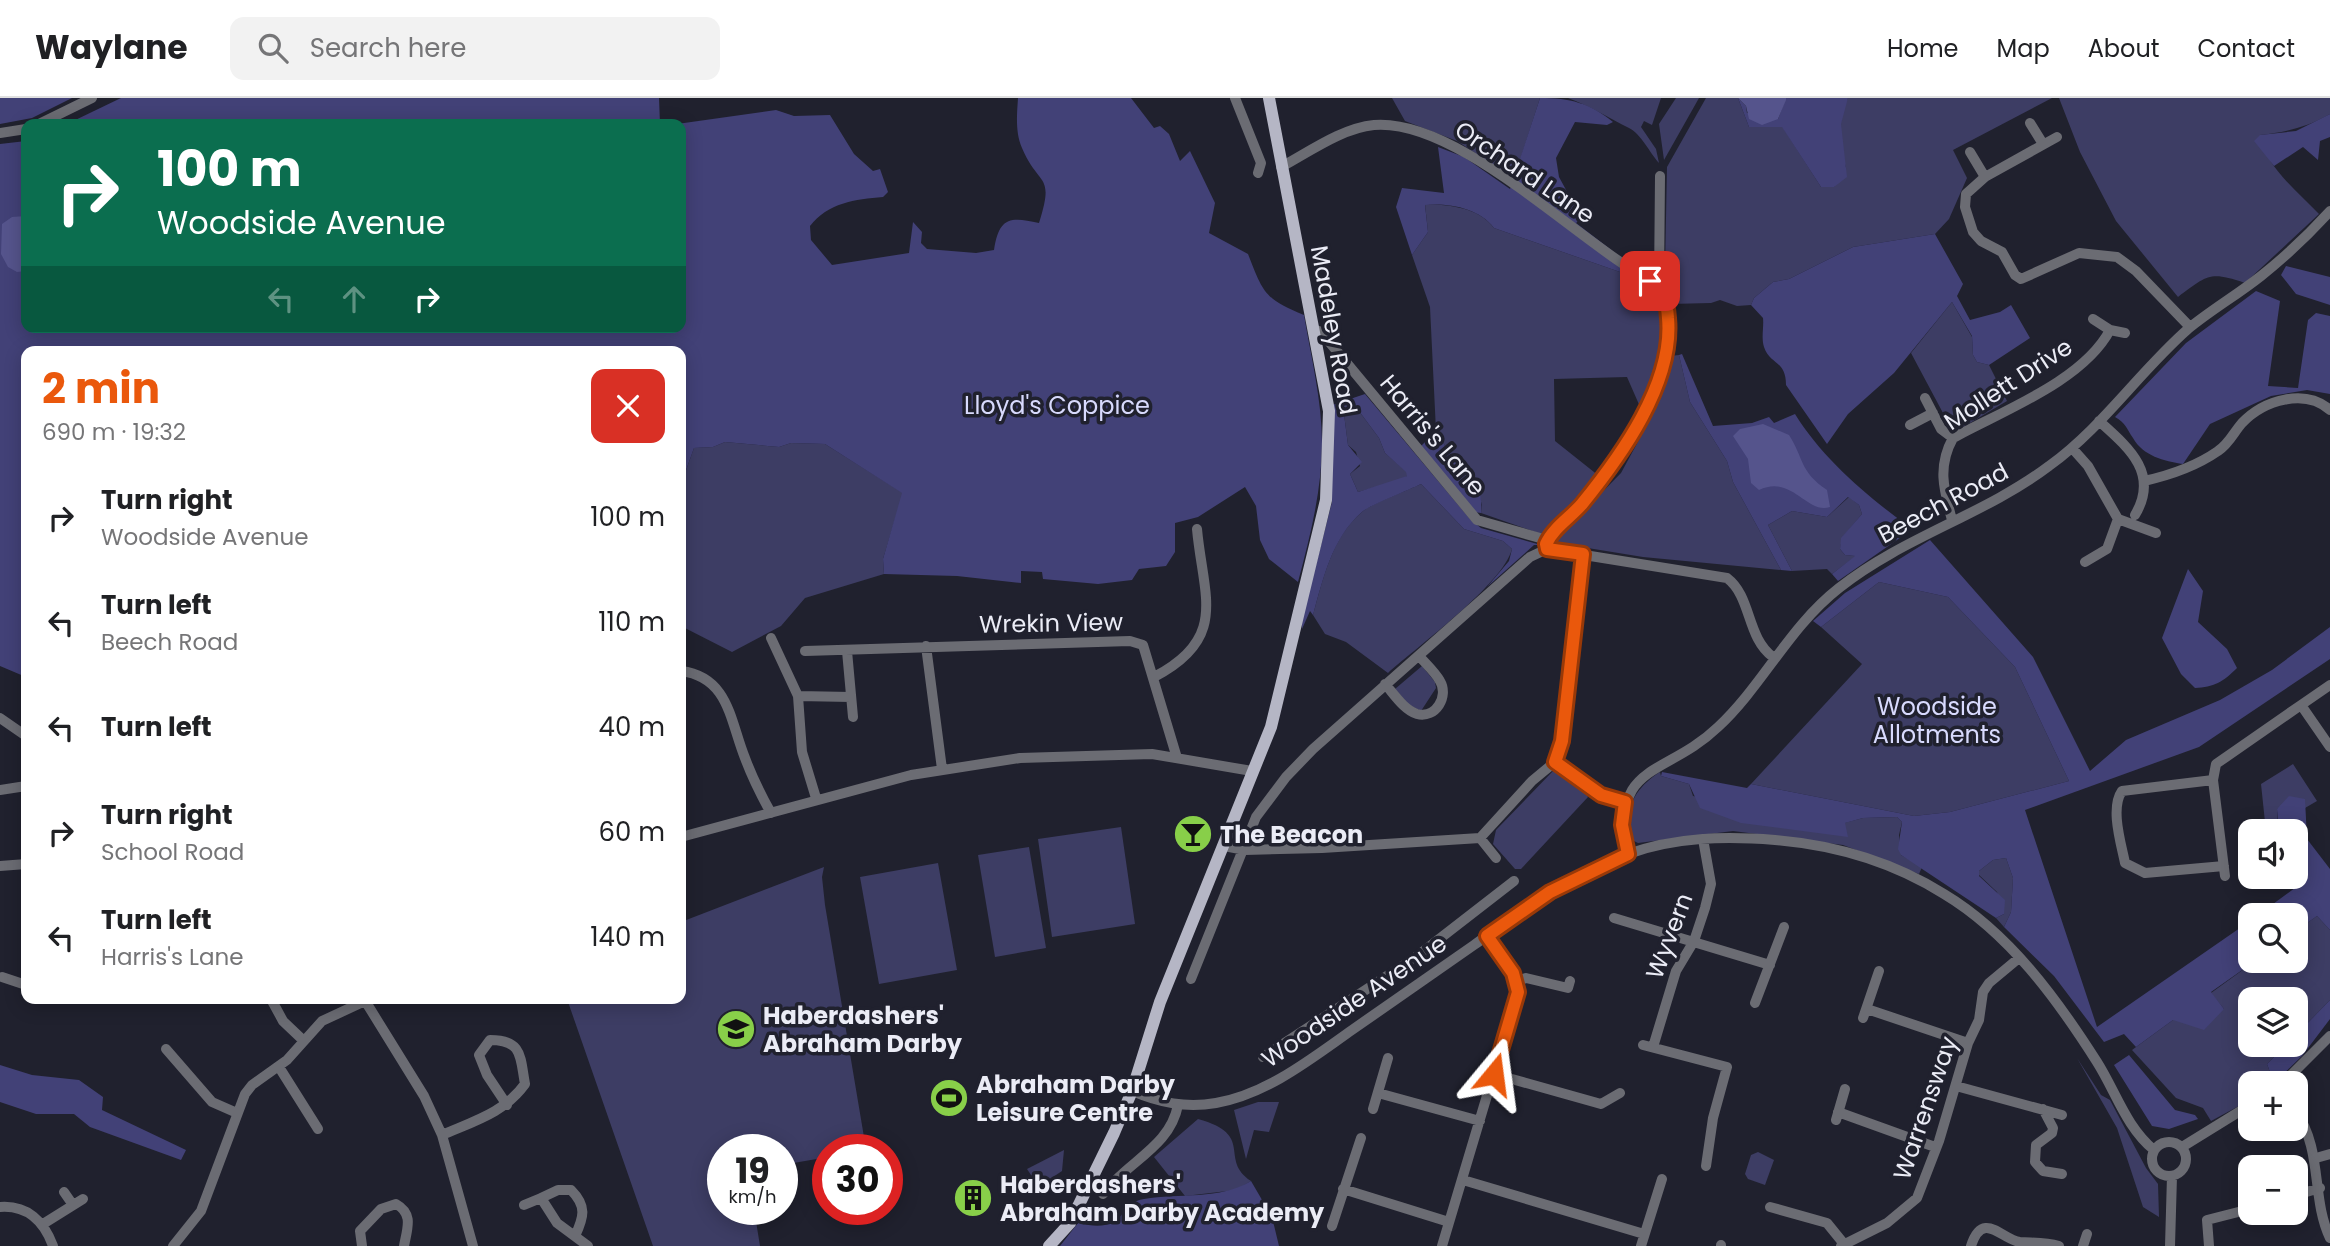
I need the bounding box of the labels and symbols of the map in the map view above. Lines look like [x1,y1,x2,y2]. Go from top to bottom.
street label: Orchard Lane [1448,113,1602,231]
street label: Madeley Road [1303,243,1365,417]
pin [1620,251,1680,311]
street label: Mollett Drive [1937,330,2079,438]
street label: Harris's Lane [1373,367,1493,503]
park label: Lloyd's Coppice [964,389,1150,422]
street label: Beech Road [1872,455,2014,551]
street label: Wrekin View [979,605,1124,641]
park label: Woodside Allotments [1873,690,2001,751]
bar icon: The Beacon [1172,813,1214,855]
place label: The Beacon [1220,818,1363,851]
street label: Wyvern [1638,888,1700,984]
street label: Woodside Avenue [1255,927,1453,1075]
place label: Haberdashers' Abraham Darby [763,999,963,1060]
school or university icon: Haberdashers' Abraham Darby [715,1008,757,1050]
street label: Warrensway [1885,1031,1965,1184]
position arrow [1457,1037,1531,1111]
place label: Abraham Darby Leisure Centre [976,1068,1176,1129]
sports icon: Abraham Darby Leisure Centre [928,1077,970,1119]
speed limit sign: 30 [812,1134,903,1225]
place label: Haberdashers' Abraham Darby Academy [1000,1168,1325,1229]
building icon: Haberdashers' Abraham Darby Academy [952,1177,994,1219]

